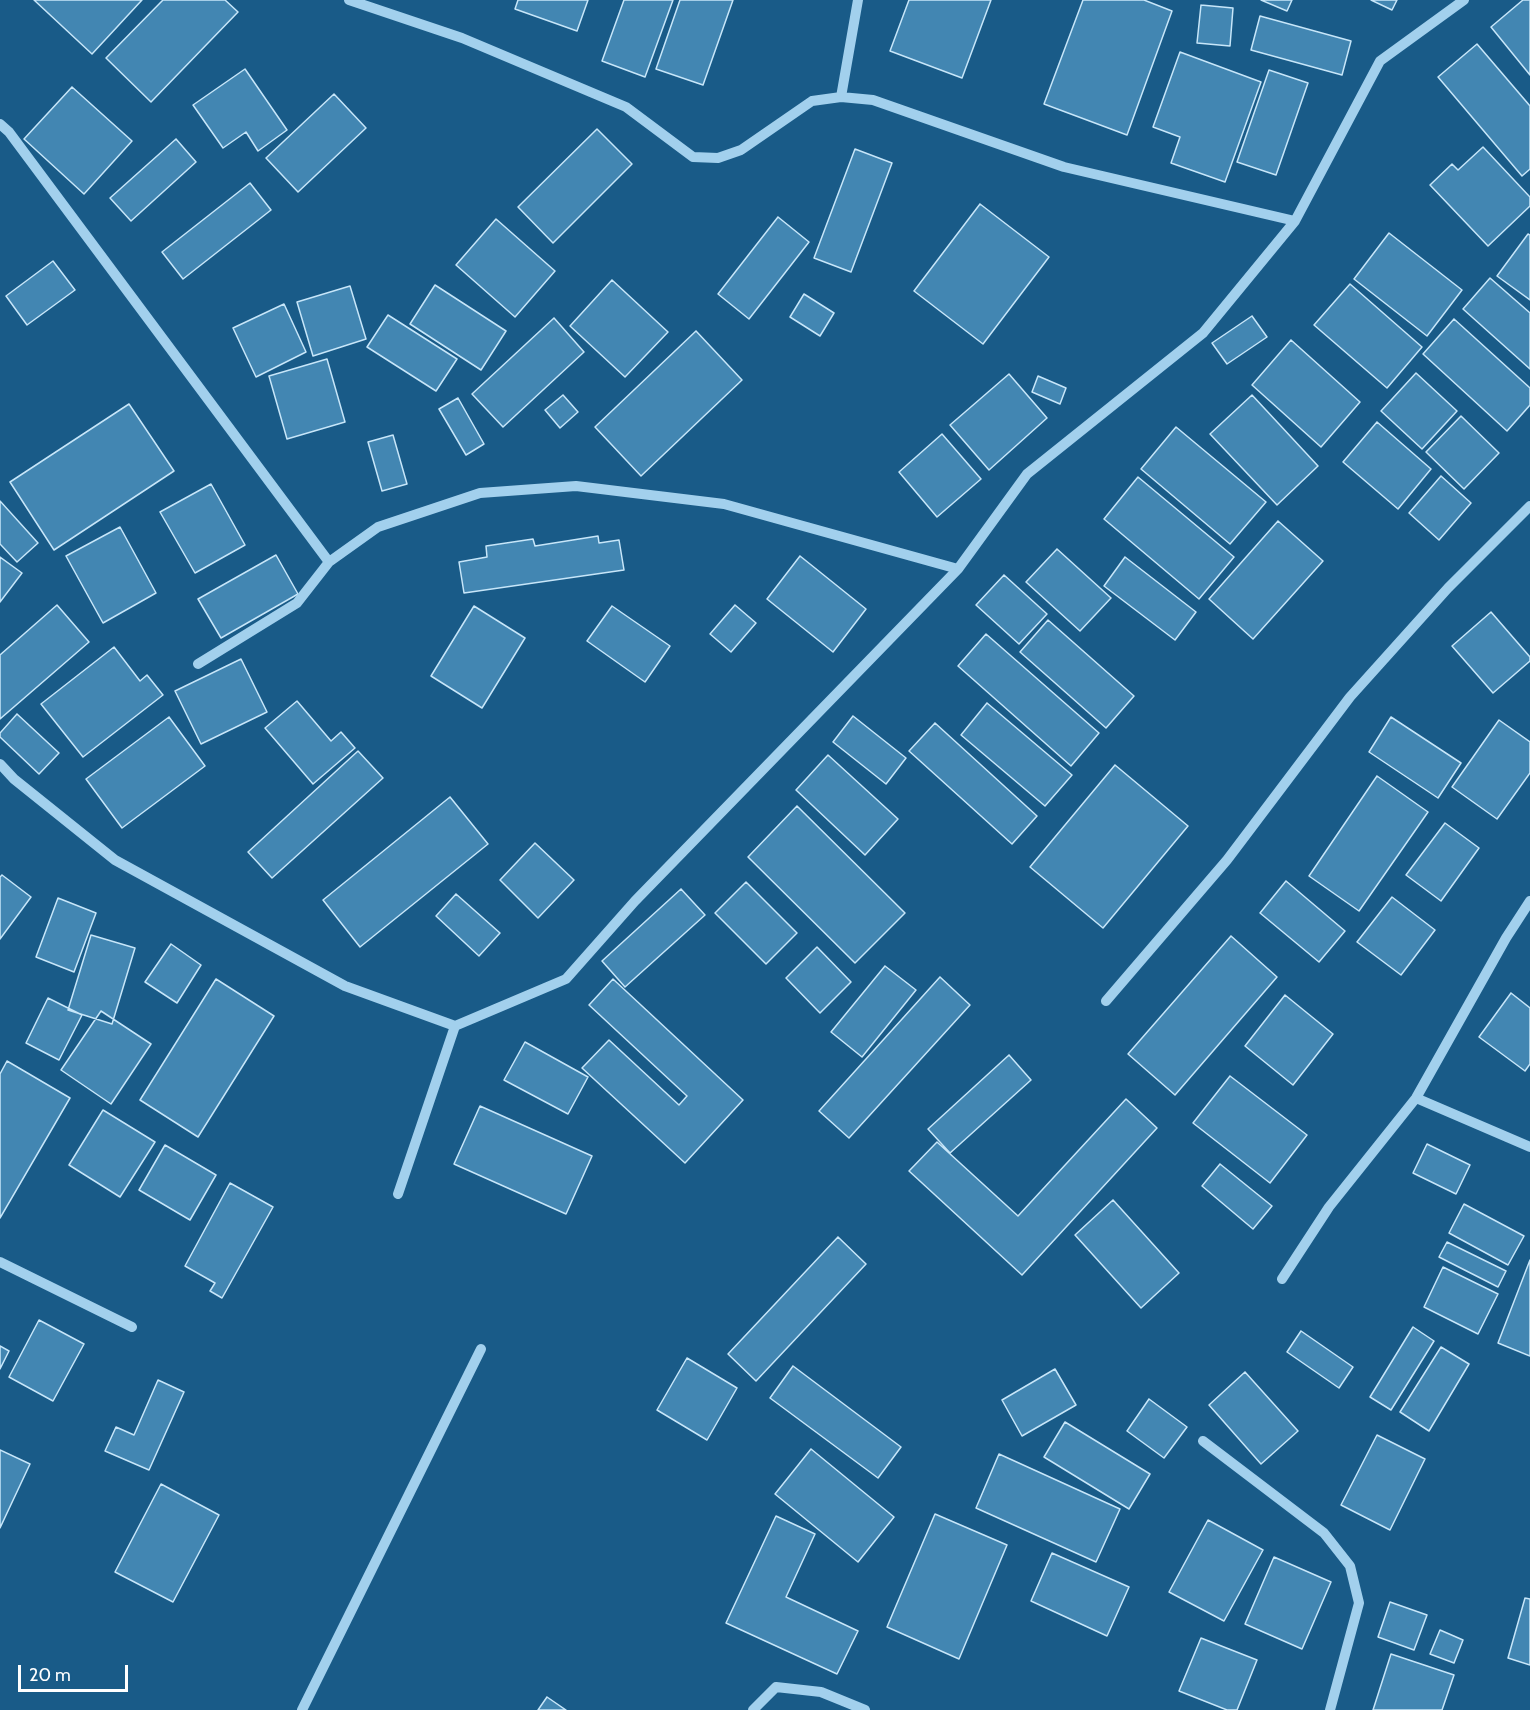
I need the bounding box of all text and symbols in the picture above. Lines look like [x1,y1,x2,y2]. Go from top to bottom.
scale bar [21,1653,130,1691]
text: 20 m [29,1664,71,1686]

